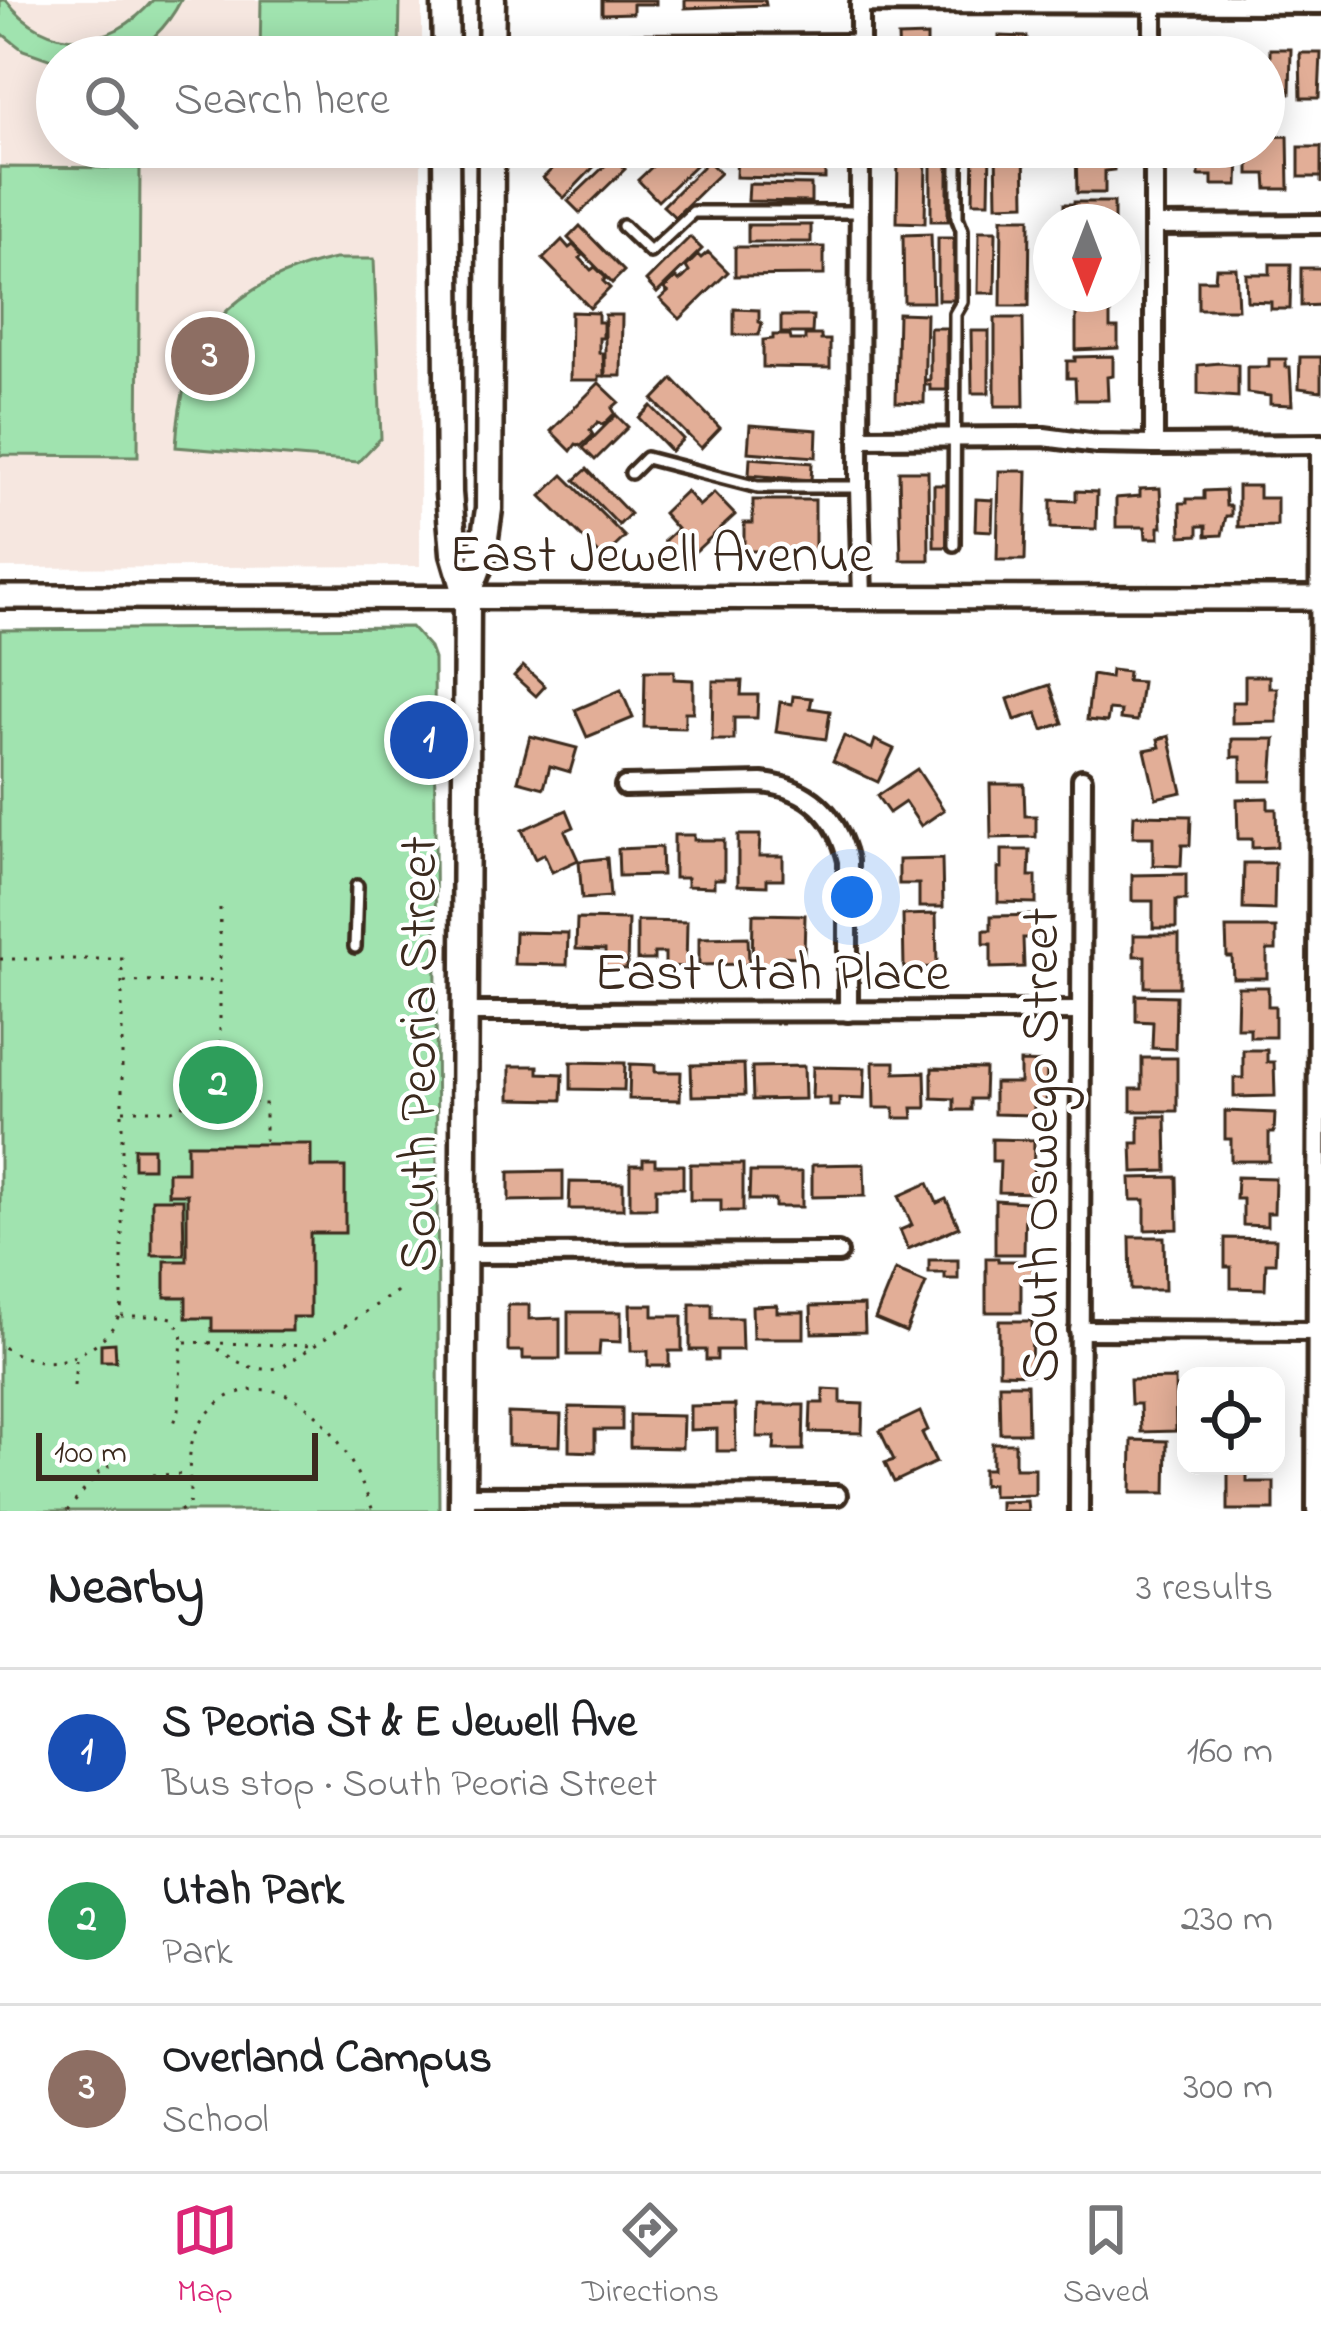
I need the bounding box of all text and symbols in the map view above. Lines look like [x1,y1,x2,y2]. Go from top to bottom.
search box [36,36,1285,168]
icon: search [78,69,144,135]
text: Search here [174,69,390,135]
north arrow [1033,204,1141,312]
pin: 3 [171,311,249,401]
street label: East Jewell Avenue [449,519,874,597]
pin: 1 [390,695,468,785]
street label: South Peoria Street [383,836,461,1272]
your location [822,867,882,927]
street label: South Oswego Street [1005,907,1084,1383]
street label: East Utah Place [594,937,951,1015]
pin: 2 [179,1040,257,1130]
map controls [1177,1367,1285,1475]
button: locate [1177,1367,1285,1475]
scale bar [36,1427,318,1480]
text: 100 m [54,1430,127,1478]
text: Nearby [48,1552,204,1627]
text: 3 results [1136,1561,1273,1618]
text: S Peoria St & E Jewell Ave [162,1691,637,1757]
text: 1 [81,1724,93,1781]
text: 160 m [1187,1724,1273,1781]
text: Bus stop · South Peoria Street [162,1757,657,1814]
text: Utah Park [162,1859,344,1925]
text: 2 [77,1892,97,1949]
text: 230 m [1181,1892,1273,1949]
text: Park [162,1925,232,1982]
text: Overland Campus [162,2027,492,2093]
text: 3 [79,2060,95,2117]
text: 300 m [1183,2060,1273,2117]
text: School [162,2093,269,2150]
tab: Map [172,2197,238,2317]
tab: Directions [582,2197,719,2317]
tab: Saved [1063,2197,1149,2317]

